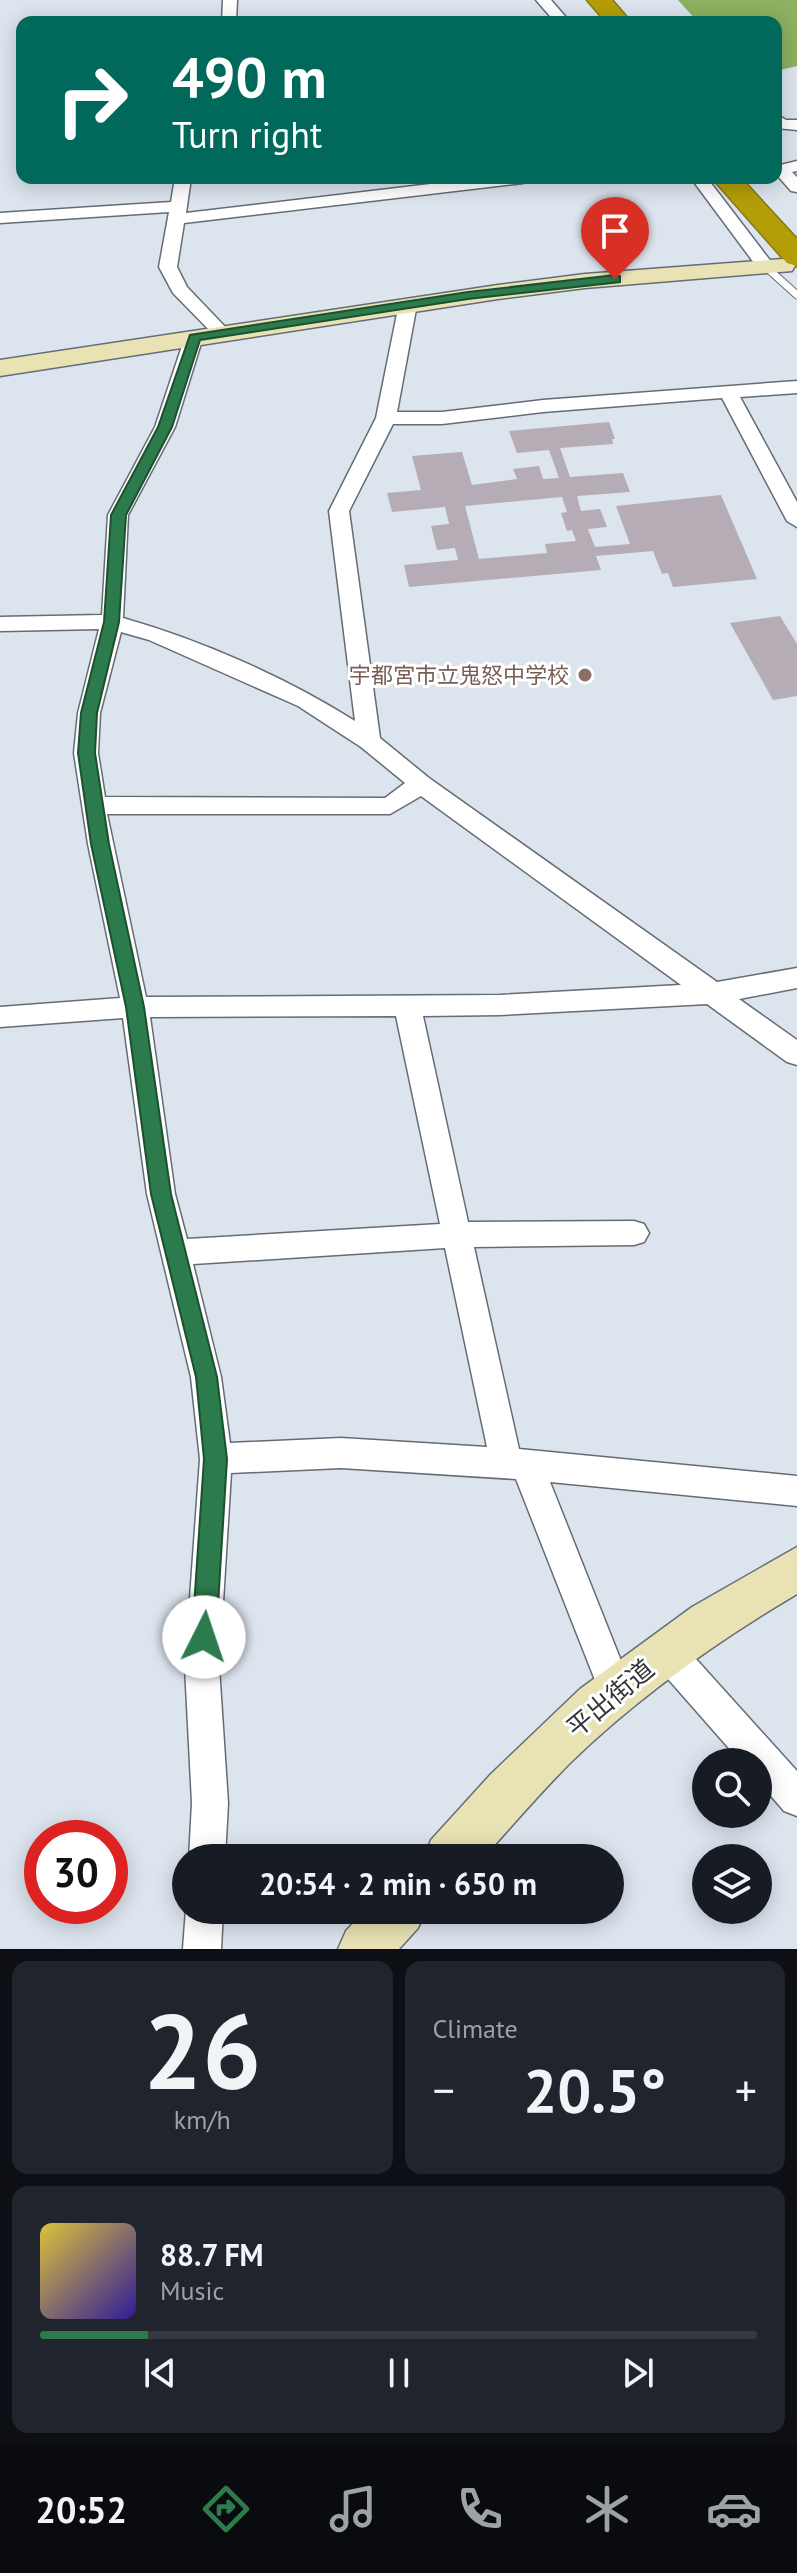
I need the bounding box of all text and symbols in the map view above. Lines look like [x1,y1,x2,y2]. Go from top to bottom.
text: 490 m [172,41,327,113]
icon: right [40,48,144,152]
text: Turn right [172,111,322,158]
pin [581,197,649,279]
icon: arrive [593,209,637,253]
place label: 宇都宮市立鬼怒中学校 [349,661,569,689]
marker: 宇都宮市立鬼怒中学校 [576,666,594,684]
position arrow [162,1595,246,1679]
street label: 平出街道 [560,1652,660,1744]
map controls [692,1748,772,1924]
button: search [692,1748,772,1828]
speed limit sign: 30 [24,1820,128,1924]
button: layers [692,1844,772,1924]
text: 20:54 · 2 min · 650 m [259,1864,537,1903]
text: 26 [143,1983,261,2118]
text: Climate [433,2012,518,2045]
text: 20.5° [523,2051,666,2129]
text: − [433,2061,455,2118]
text: + [735,2061,757,2118]
text: km/h [174,2103,231,2136]
text: 88.7 FM [160,2235,264,2274]
text: Music [160,2274,224,2307]
icon: previous [138,2351,182,2395]
icon: pause [377,2351,421,2395]
icon: next [616,2351,660,2395]
icon: directions [198,2481,254,2537]
icon: music [325,2481,381,2537]
icon: phone [452,2481,508,2537]
icon: climate [579,2481,635,2537]
icon: car [706,2481,762,2537]
text: 20:52 [35,2486,127,2533]

